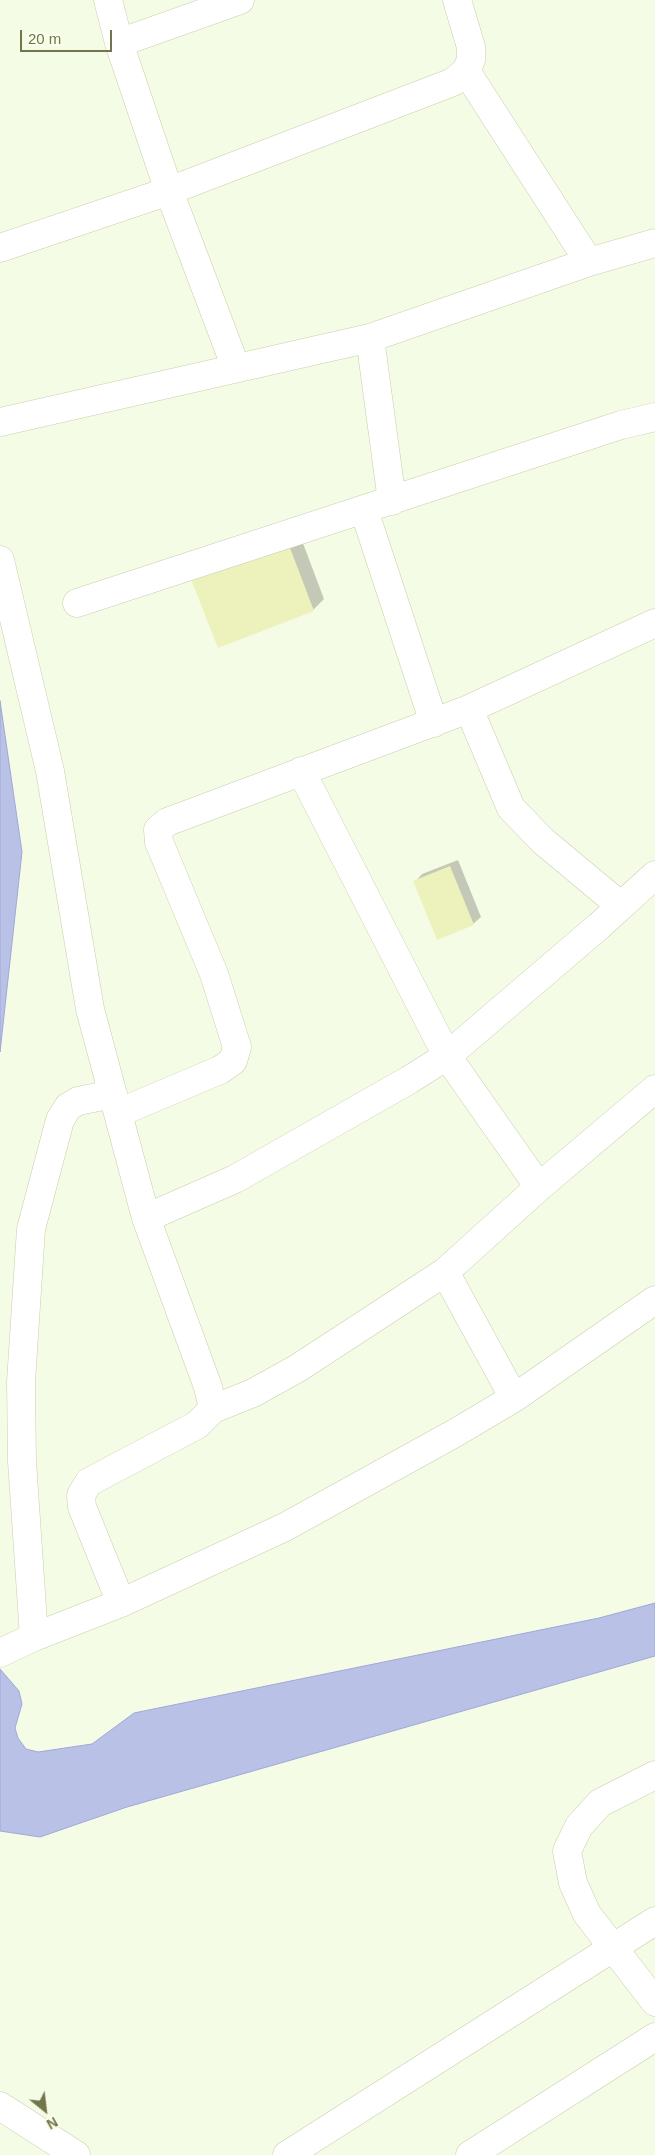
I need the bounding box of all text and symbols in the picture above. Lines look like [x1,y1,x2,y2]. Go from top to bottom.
scale bar [22,20,115,52]
text: 20 m [28,30,61,47]
north arrow [20,2085,70,2135]
text: N [44,2114,61,2133]

